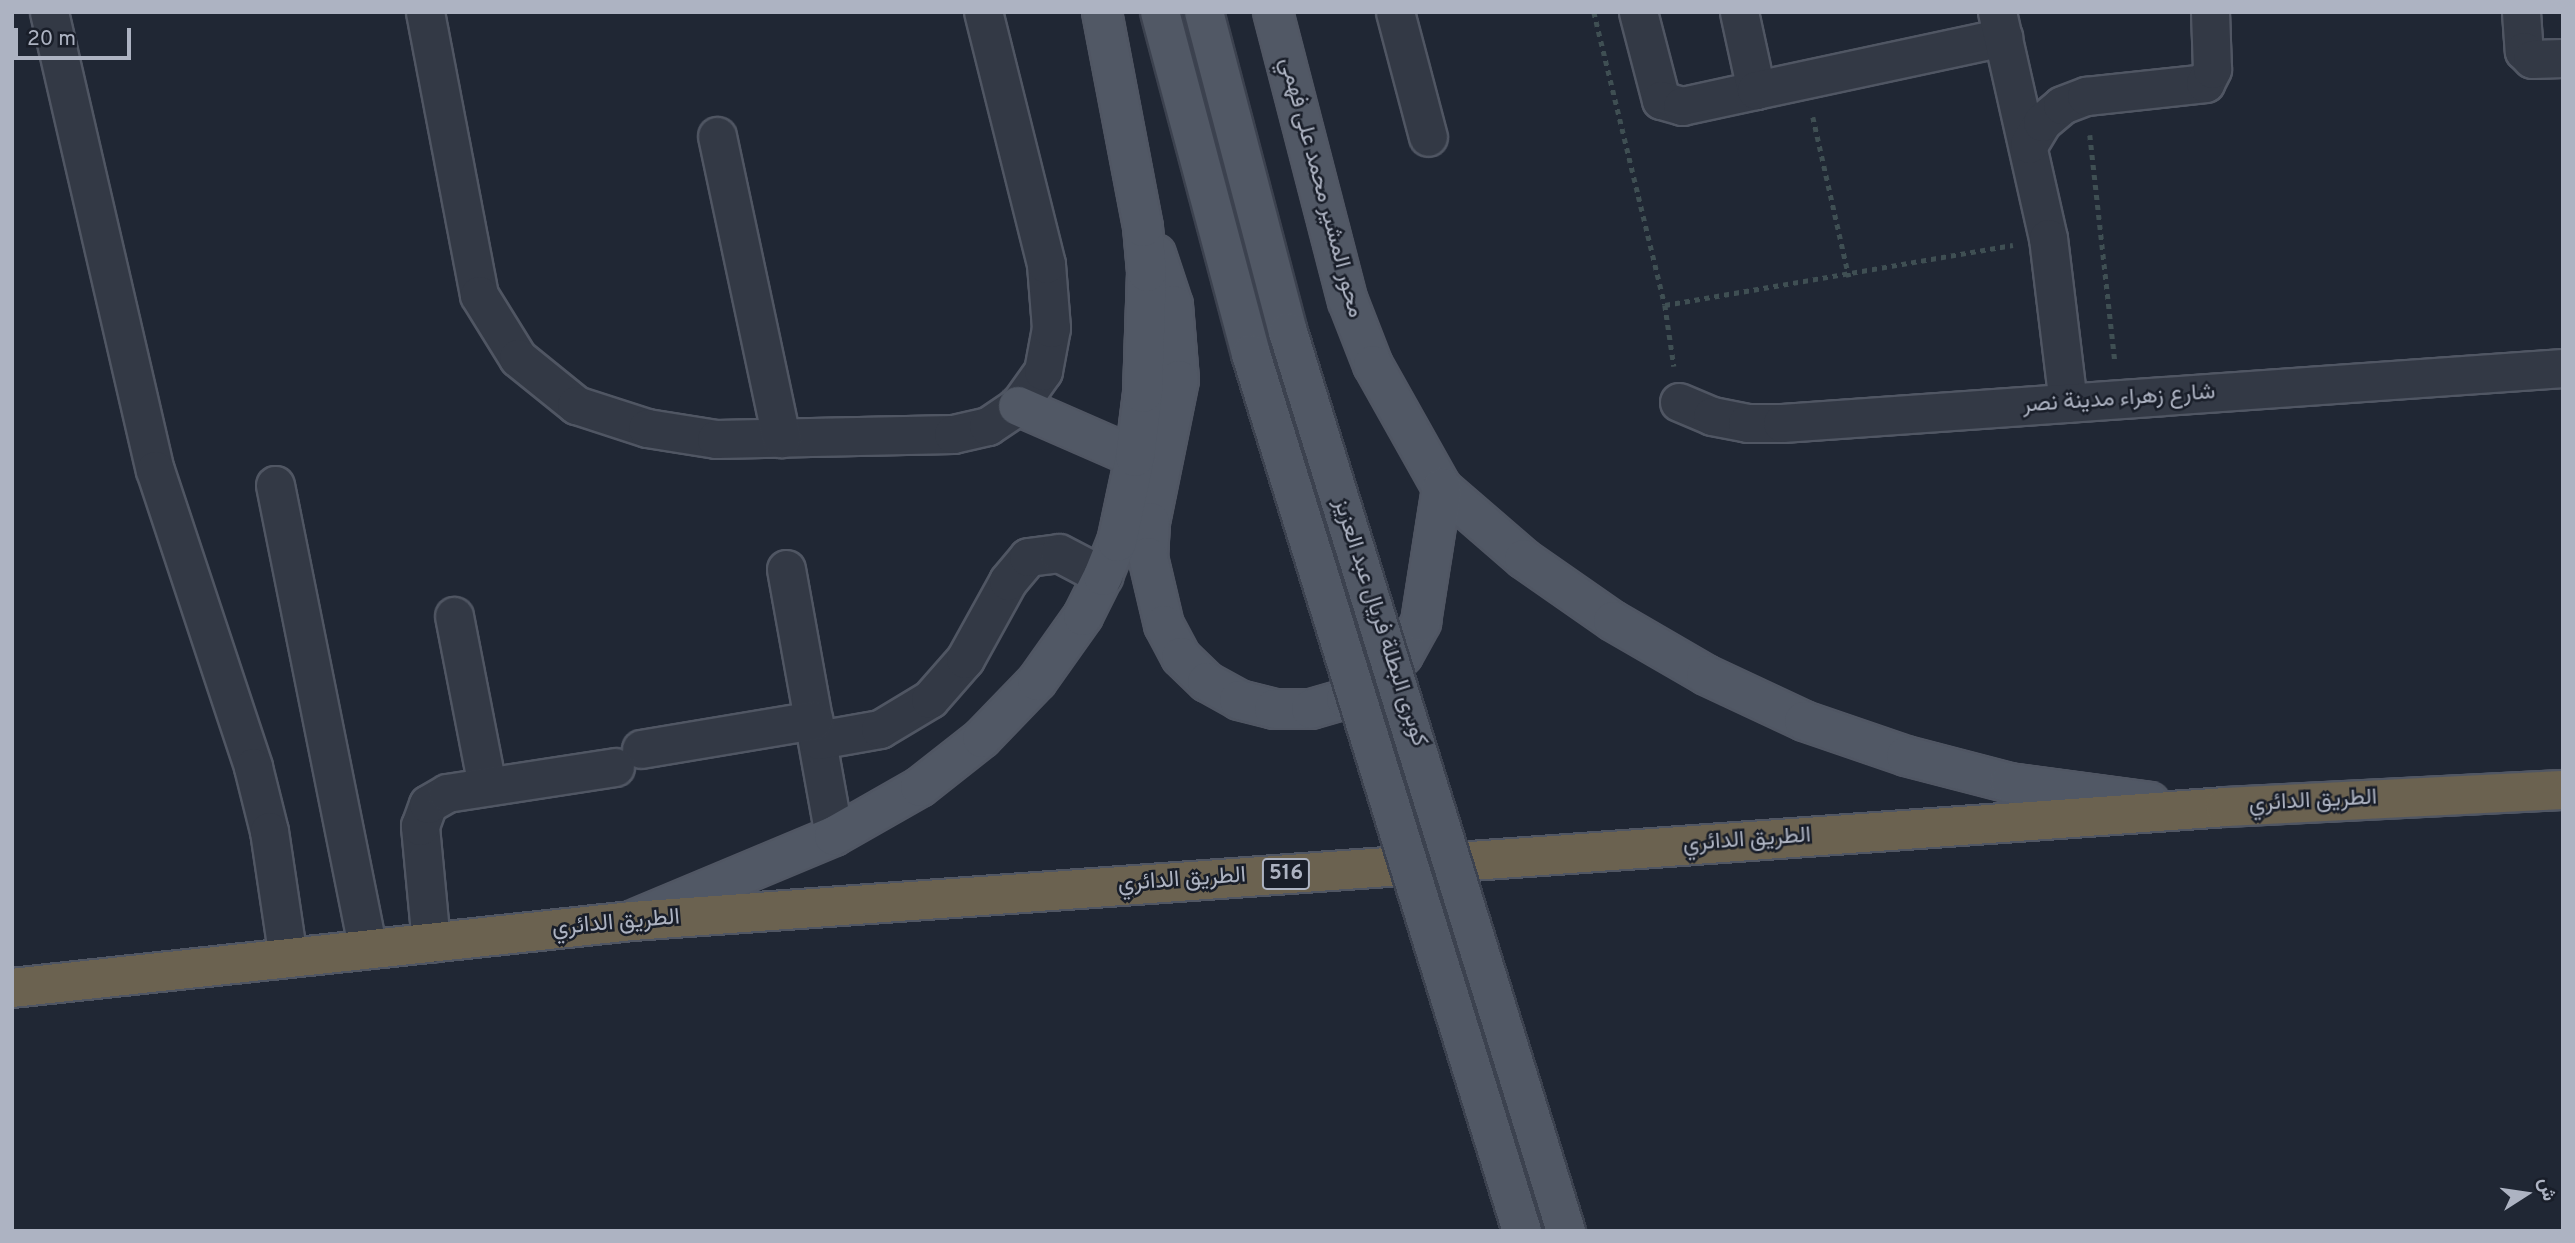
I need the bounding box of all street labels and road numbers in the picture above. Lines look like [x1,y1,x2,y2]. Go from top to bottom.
street label: محور المشير محمد على فهمي [1272,55,1368,321]
street label: شارع زهراء مدينة نصر [2022,380,2216,420]
street label: كوبرى البطلة فريال عبد العزيز [1326,496,1432,750]
street label: الطريق الدائري [2248,785,2378,819]
street label: الطريق الدائري [1682,823,1812,859]
road number: 516 [1262,856,1310,892]
street label: الطريق الدائري [1117,863,1247,899]
street label: الطريق الدائري [551,905,681,943]

